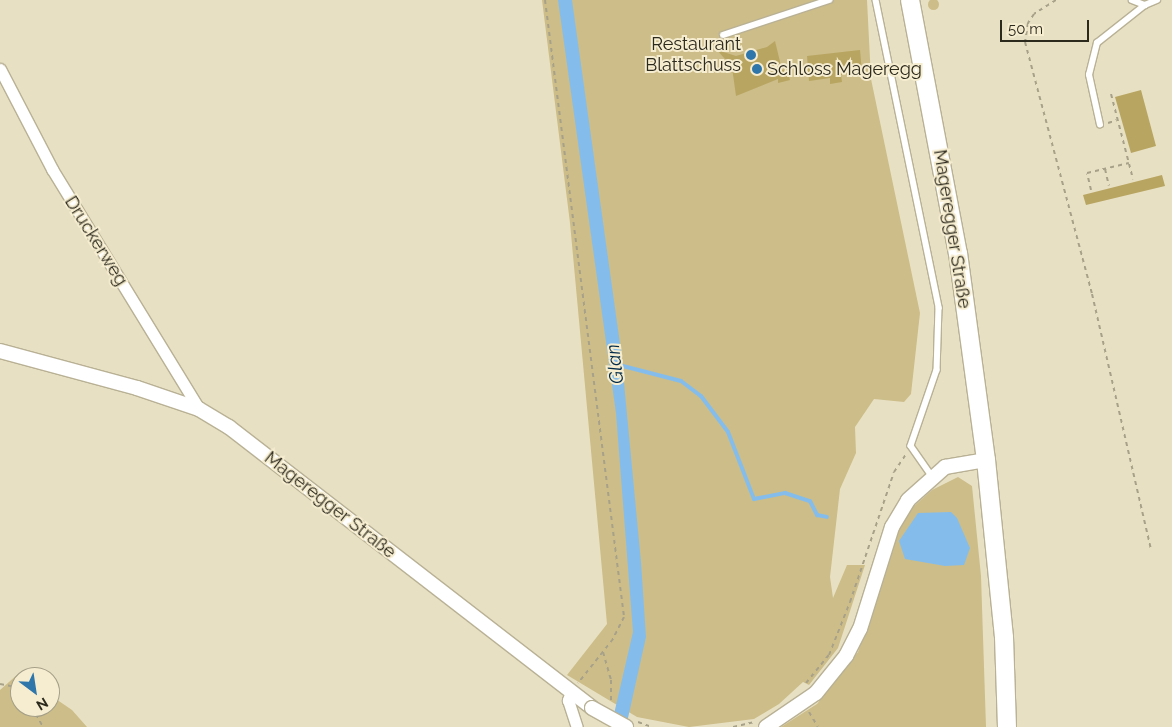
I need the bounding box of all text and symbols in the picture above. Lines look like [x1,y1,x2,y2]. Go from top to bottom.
scale bar [1002,10,1091,42]
text: 50 m [1008,20,1043,38]
place label: Restaurant Blattschuss [645,34,741,76]
marker: Restaurant Blattschuss [745,49,757,61]
place label: Schloss Mageregg [767,58,922,80]
marker: Schloss Mageregg [751,63,763,75]
street label: Mageregger Straße [929,148,975,310]
street label: Druckerweg [60,192,132,290]
water label: Glan [601,343,629,385]
street label: Mageregger Straße [260,447,400,563]
north arrow [10,667,60,717]
text: N [34,694,51,714]

